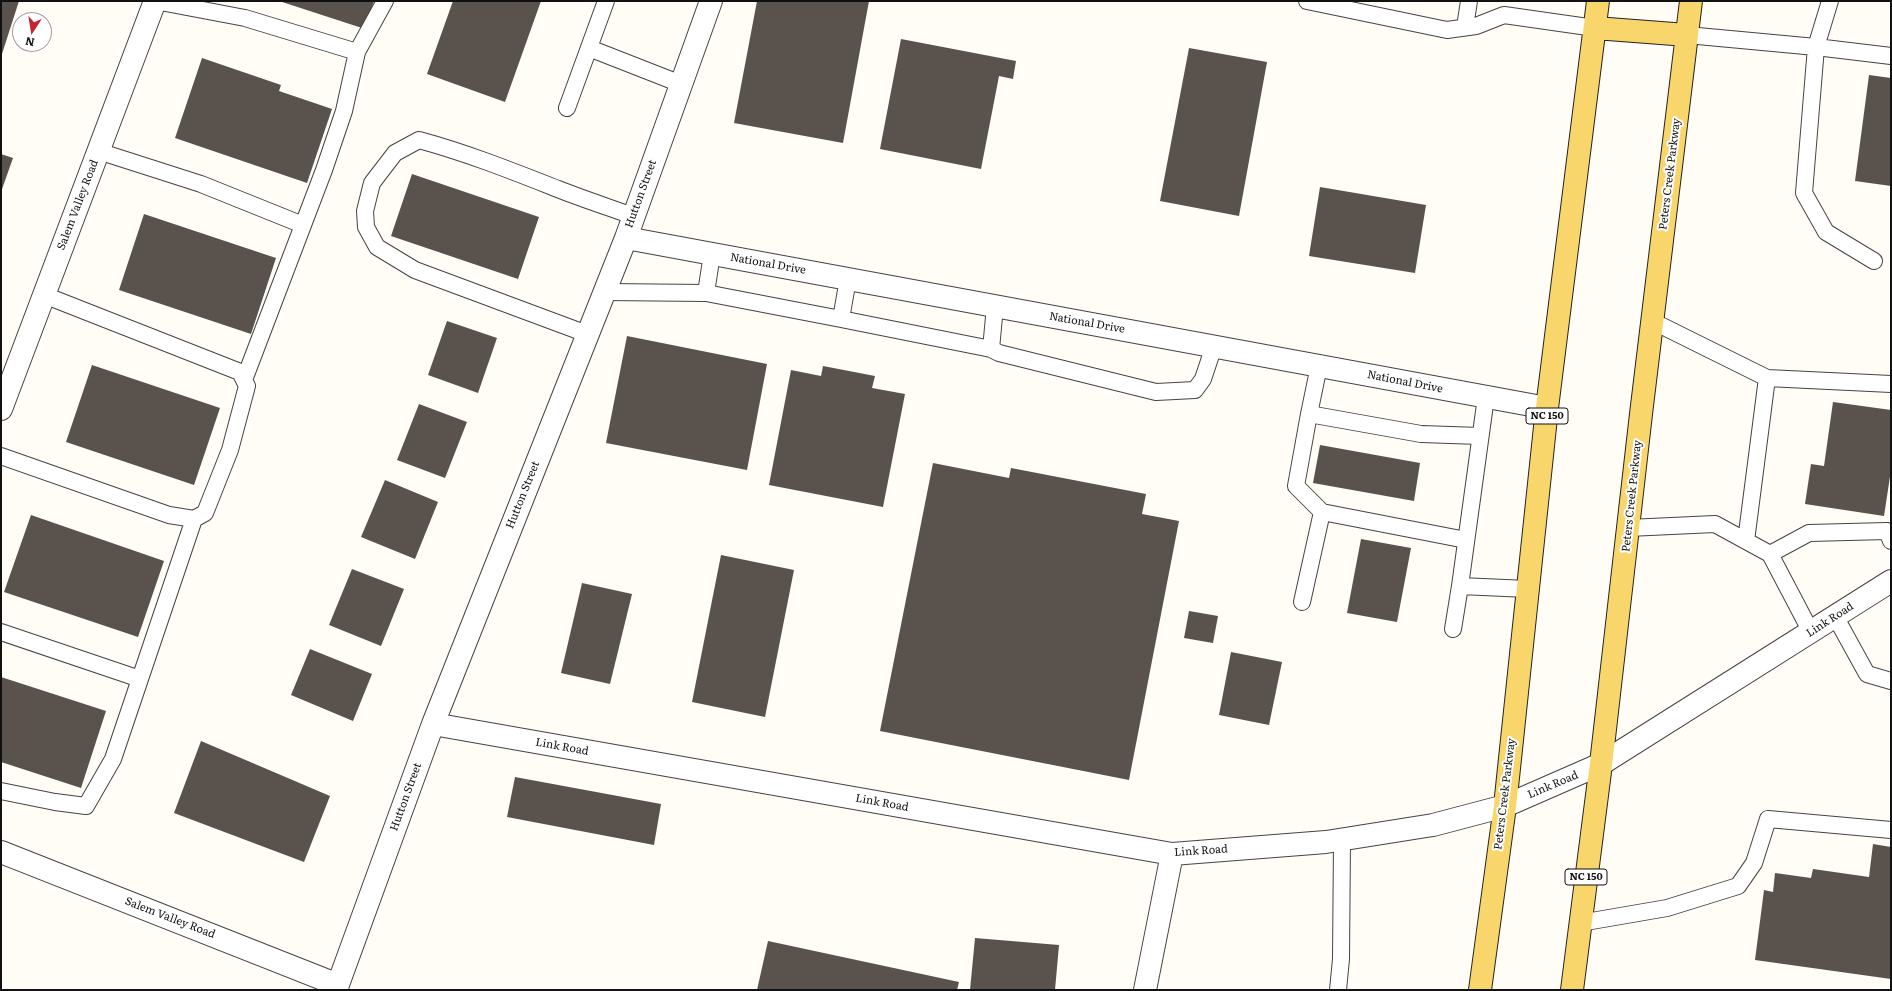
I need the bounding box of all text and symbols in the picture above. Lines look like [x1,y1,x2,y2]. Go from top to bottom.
north arrow [12,12,52,52]
text: N [24,34,36,52]
street label: Peters Creek Parkway [1657,117,1683,231]
street label: Salem Valley Road [55,158,101,252]
street label: Hutton Street [623,158,659,230]
street label: National Drive [729,251,807,277]
street label: National Drive [1048,310,1126,336]
street label: National Drive [1366,368,1444,396]
road number: NC 150 [1526,408,1568,424]
street label: Peters Creek Parkway [1620,439,1644,553]
street label: Hutton Street [503,459,543,531]
street label: Link Road [1804,600,1856,640]
street label: Link Road [534,736,590,758]
street label: Peters Creek Parkway [1492,737,1518,851]
street label: Hutton Street [388,761,424,833]
street label: Link Road [1526,768,1580,802]
street label: Link Road [854,792,910,814]
street label: Link Road [1174,843,1228,859]
road number: NC 150 [1565,869,1607,885]
street label: Salem Valley Road [123,895,217,941]

